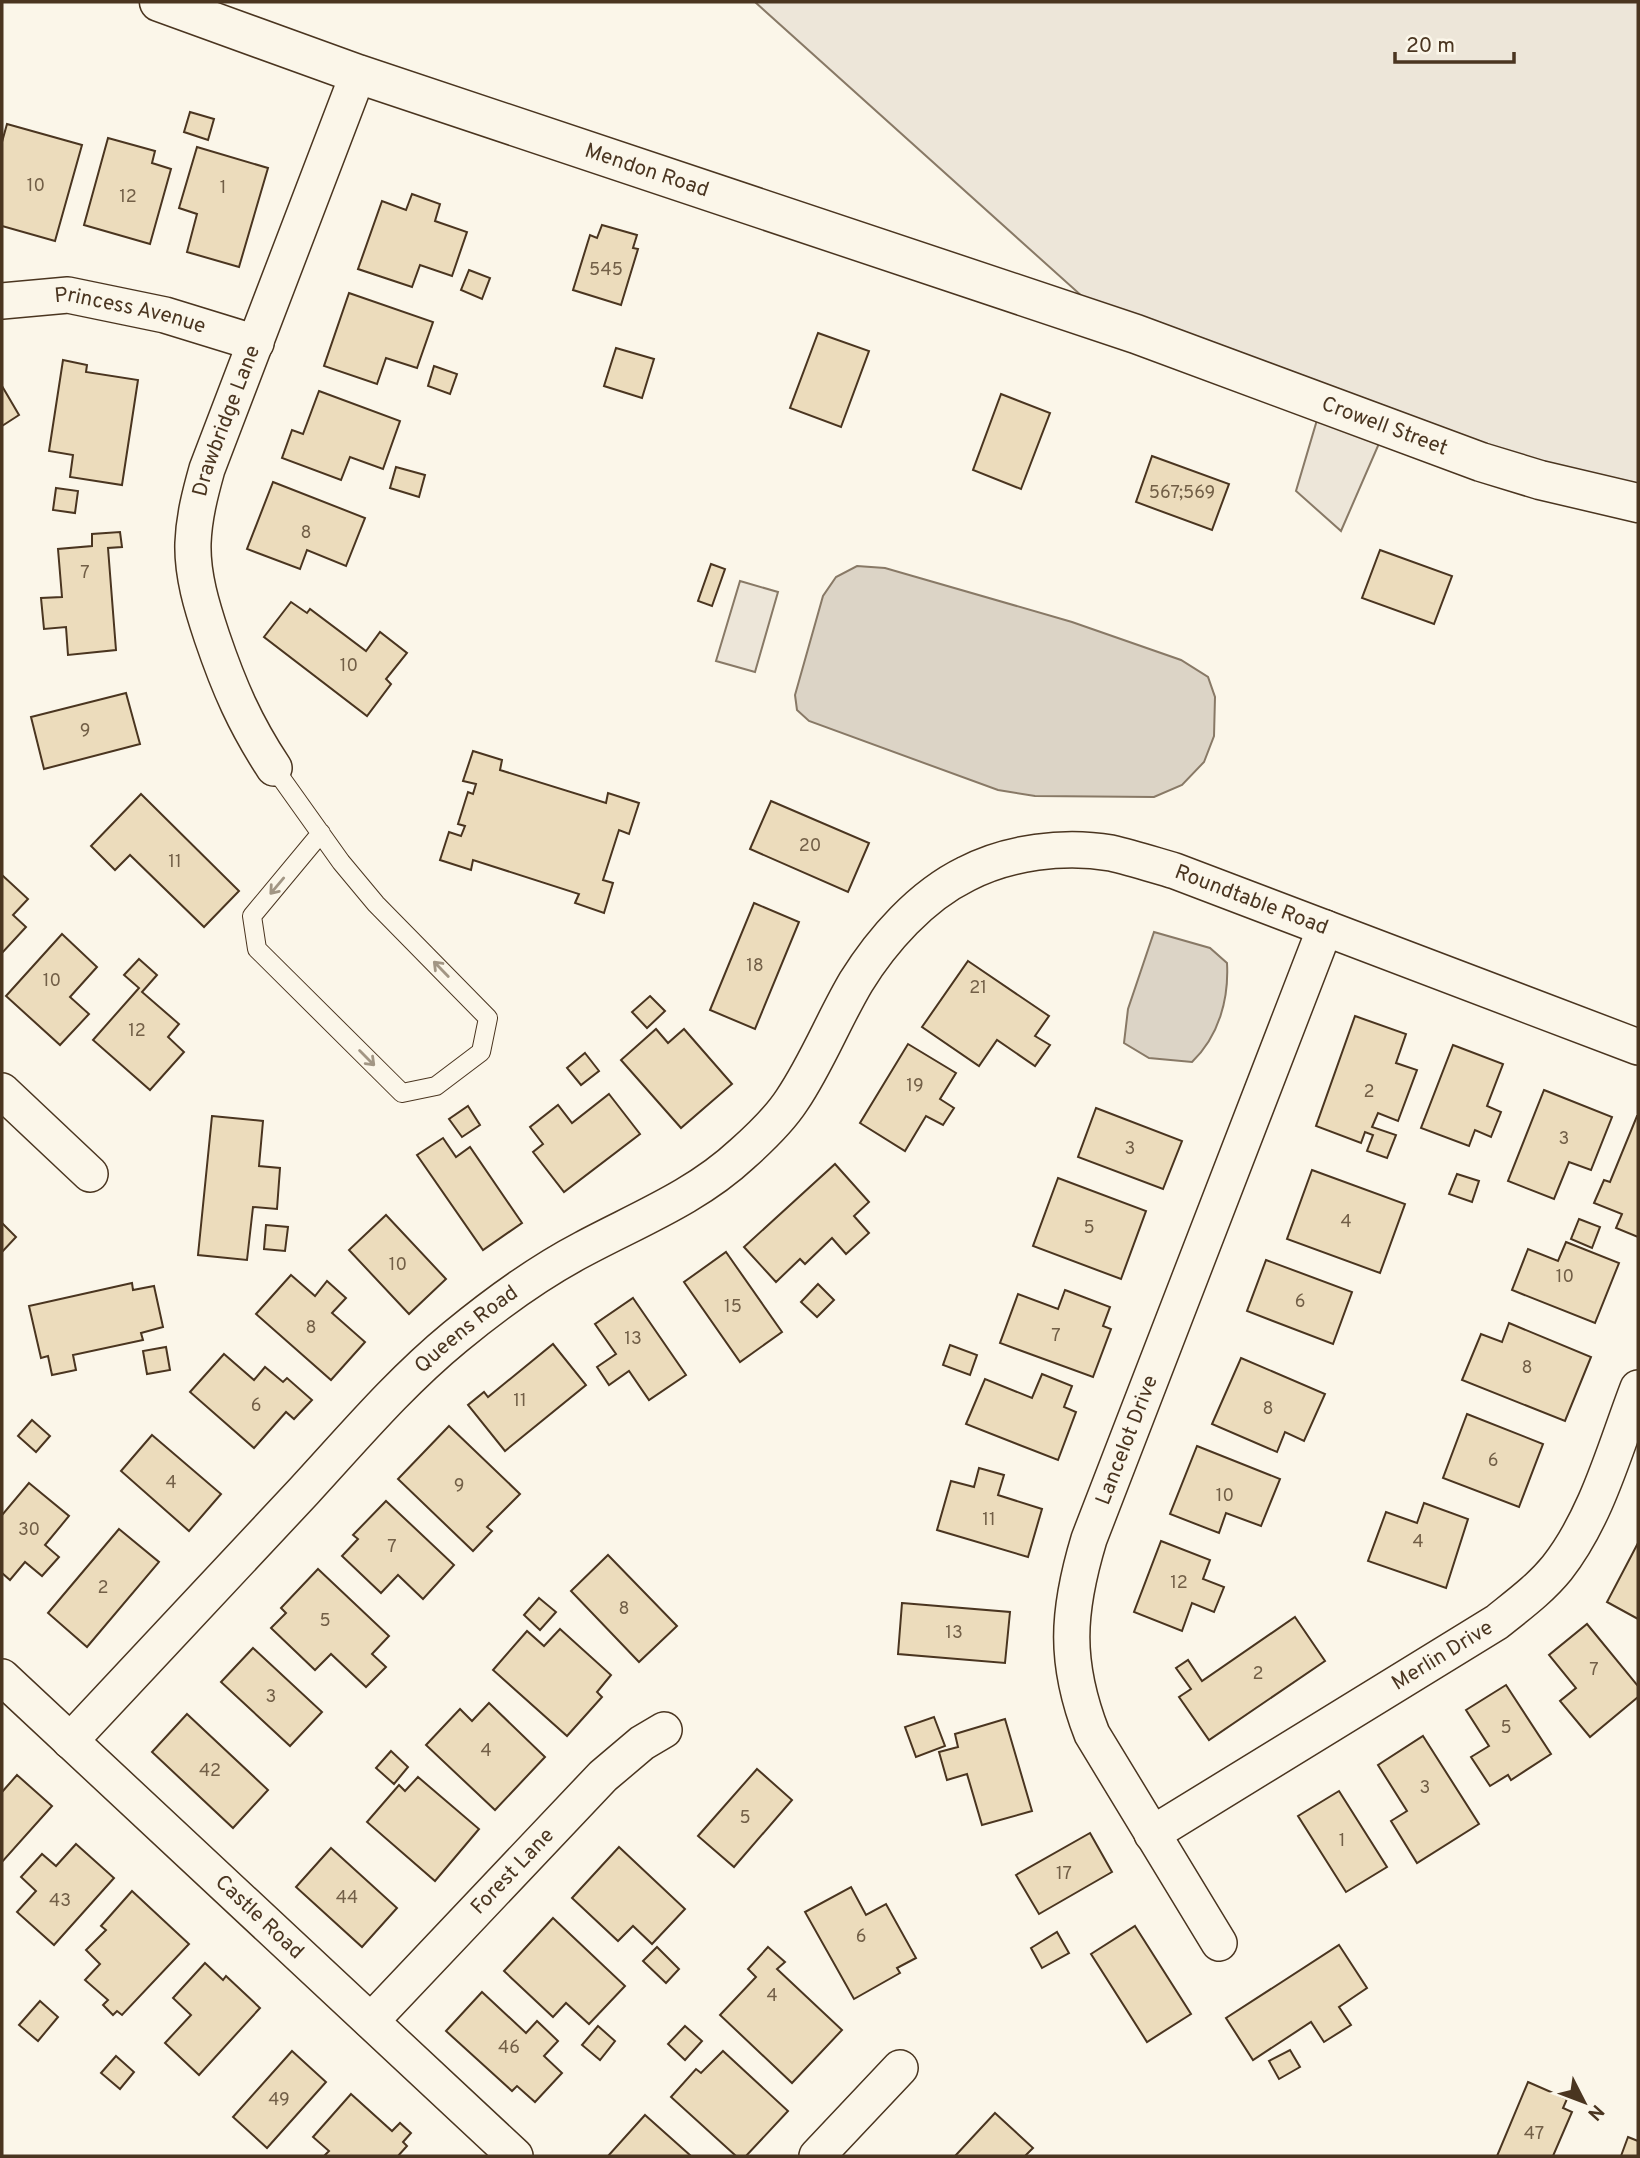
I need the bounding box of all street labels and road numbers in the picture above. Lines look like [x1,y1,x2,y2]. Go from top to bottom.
street label: Mendon Road [581,137,712,204]
street label: Princess Avenue [53,282,209,340]
street label: Drawbridge Lane [187,341,267,499]
street label: Crowell Street [1318,390,1451,462]
street label: Roundtable Road [1171,859,1332,941]
street label: Queens Road [409,1279,523,1379]
street label: Lancelot Drive [1090,1371,1164,1509]
street label: Merlin Drive [1387,1614,1498,1697]
street label: Forest Lane [465,1822,560,1920]
street label: Castle Road [209,1869,310,1965]

